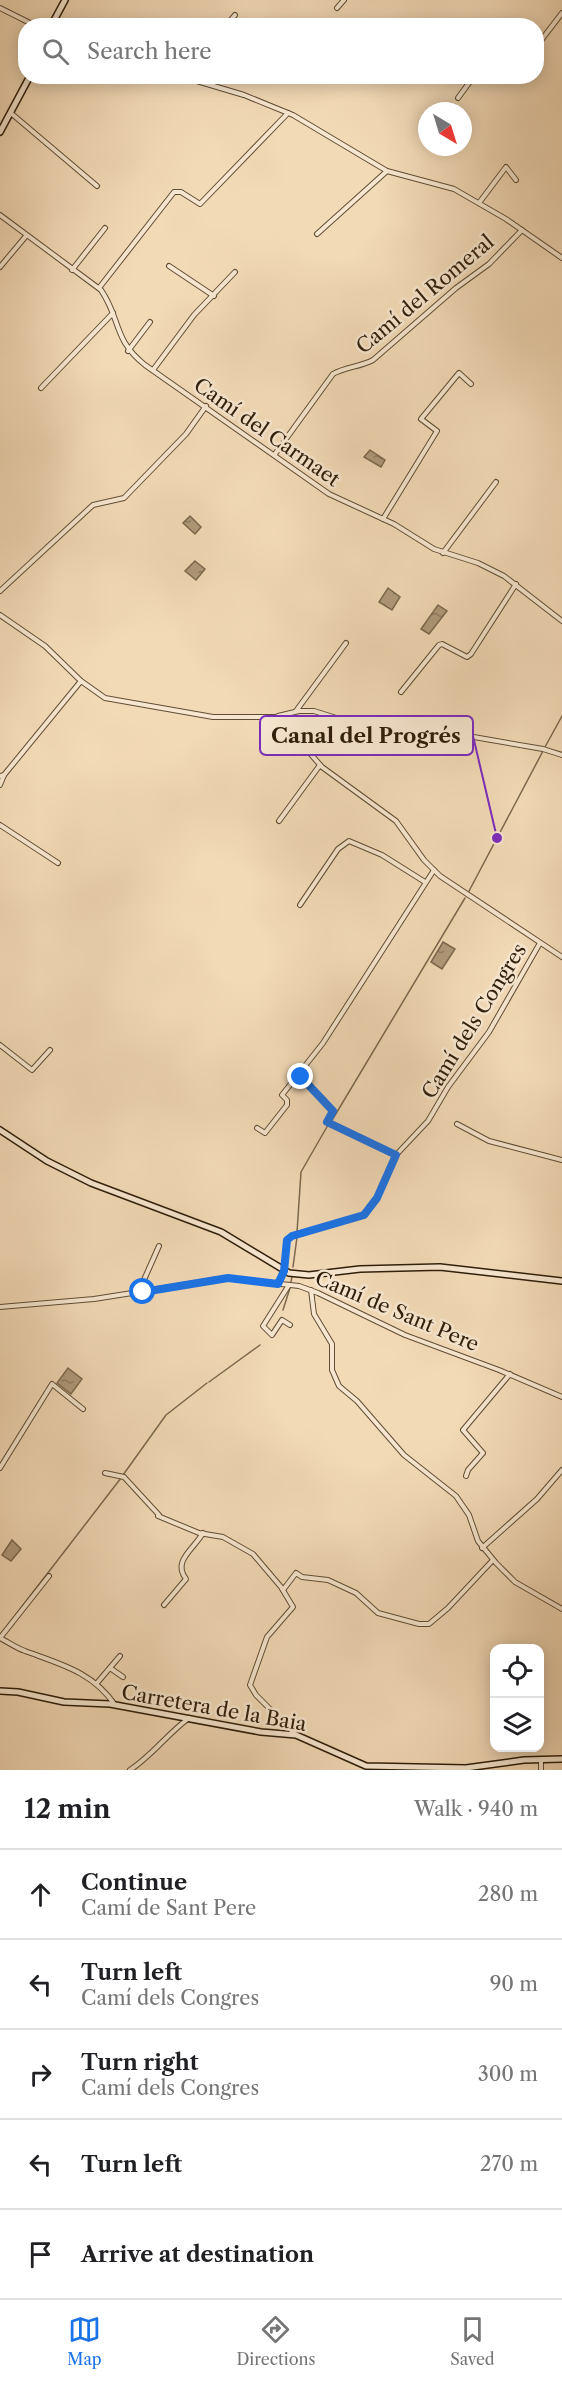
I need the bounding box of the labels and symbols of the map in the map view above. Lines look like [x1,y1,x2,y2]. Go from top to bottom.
north arrow [418,102,472,156]
street label: Camí del Romeral [351,229,499,358]
street label: Camí del Carmaet [189,373,345,491]
callout: Canal del Progrés [260,716,473,755]
text: Canal del Progrés [271,723,461,748]
street label: Camí dels Congres [417,939,531,1103]
route end [287,1063,313,1089]
street label: Camí de Sant Pere [312,1266,482,1356]
route start [129,1278,155,1304]
street label: Carretera de la Baia [120,1680,309,1736]

